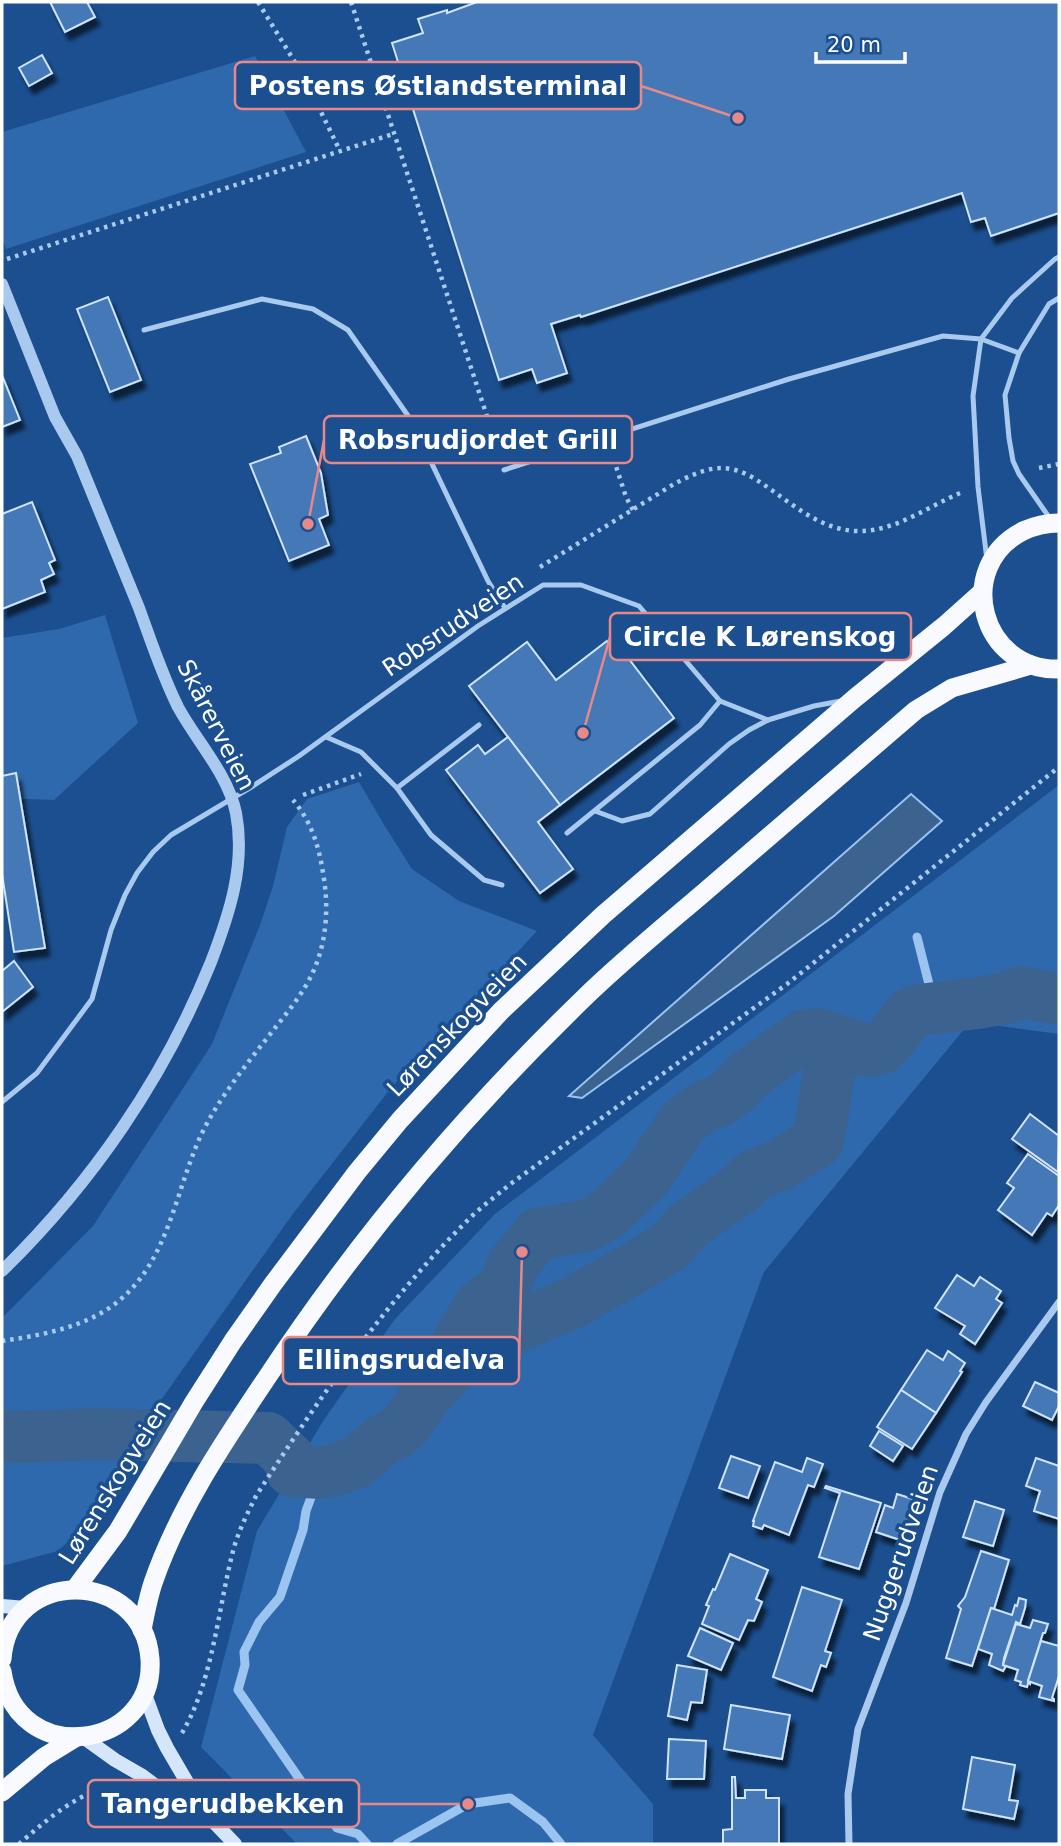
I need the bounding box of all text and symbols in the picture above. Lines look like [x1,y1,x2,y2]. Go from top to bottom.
scale bar [816,21,905,65]
text: 20 m [827,33,881,57]
callout: Postens Østlandsterminal [235,62,641,109]
text: Postens Østlandsterminal [249,71,627,101]
callout: Robsrudjordet Grill [324,416,632,463]
text: Robsrudjordet Grill [338,425,618,455]
street label: Robsrudveien [377,568,529,682]
callout: Circle K Lørenskog [610,613,911,660]
text: Circle K Lørenskog [624,622,896,652]
street label: Skårerveien [171,654,262,795]
street label: Lørenskogveien [381,947,533,1103]
callout: Ellingsrudelva [283,1337,519,1384]
text: Ellingsrudelva [297,1345,505,1375]
street label: Lørenskogveien [53,1395,177,1569]
street label: Nuggerudveien [858,1461,944,1645]
callout: Tangerudbekken [88,1780,359,1827]
text: Tangerudbekken [102,1789,344,1819]

